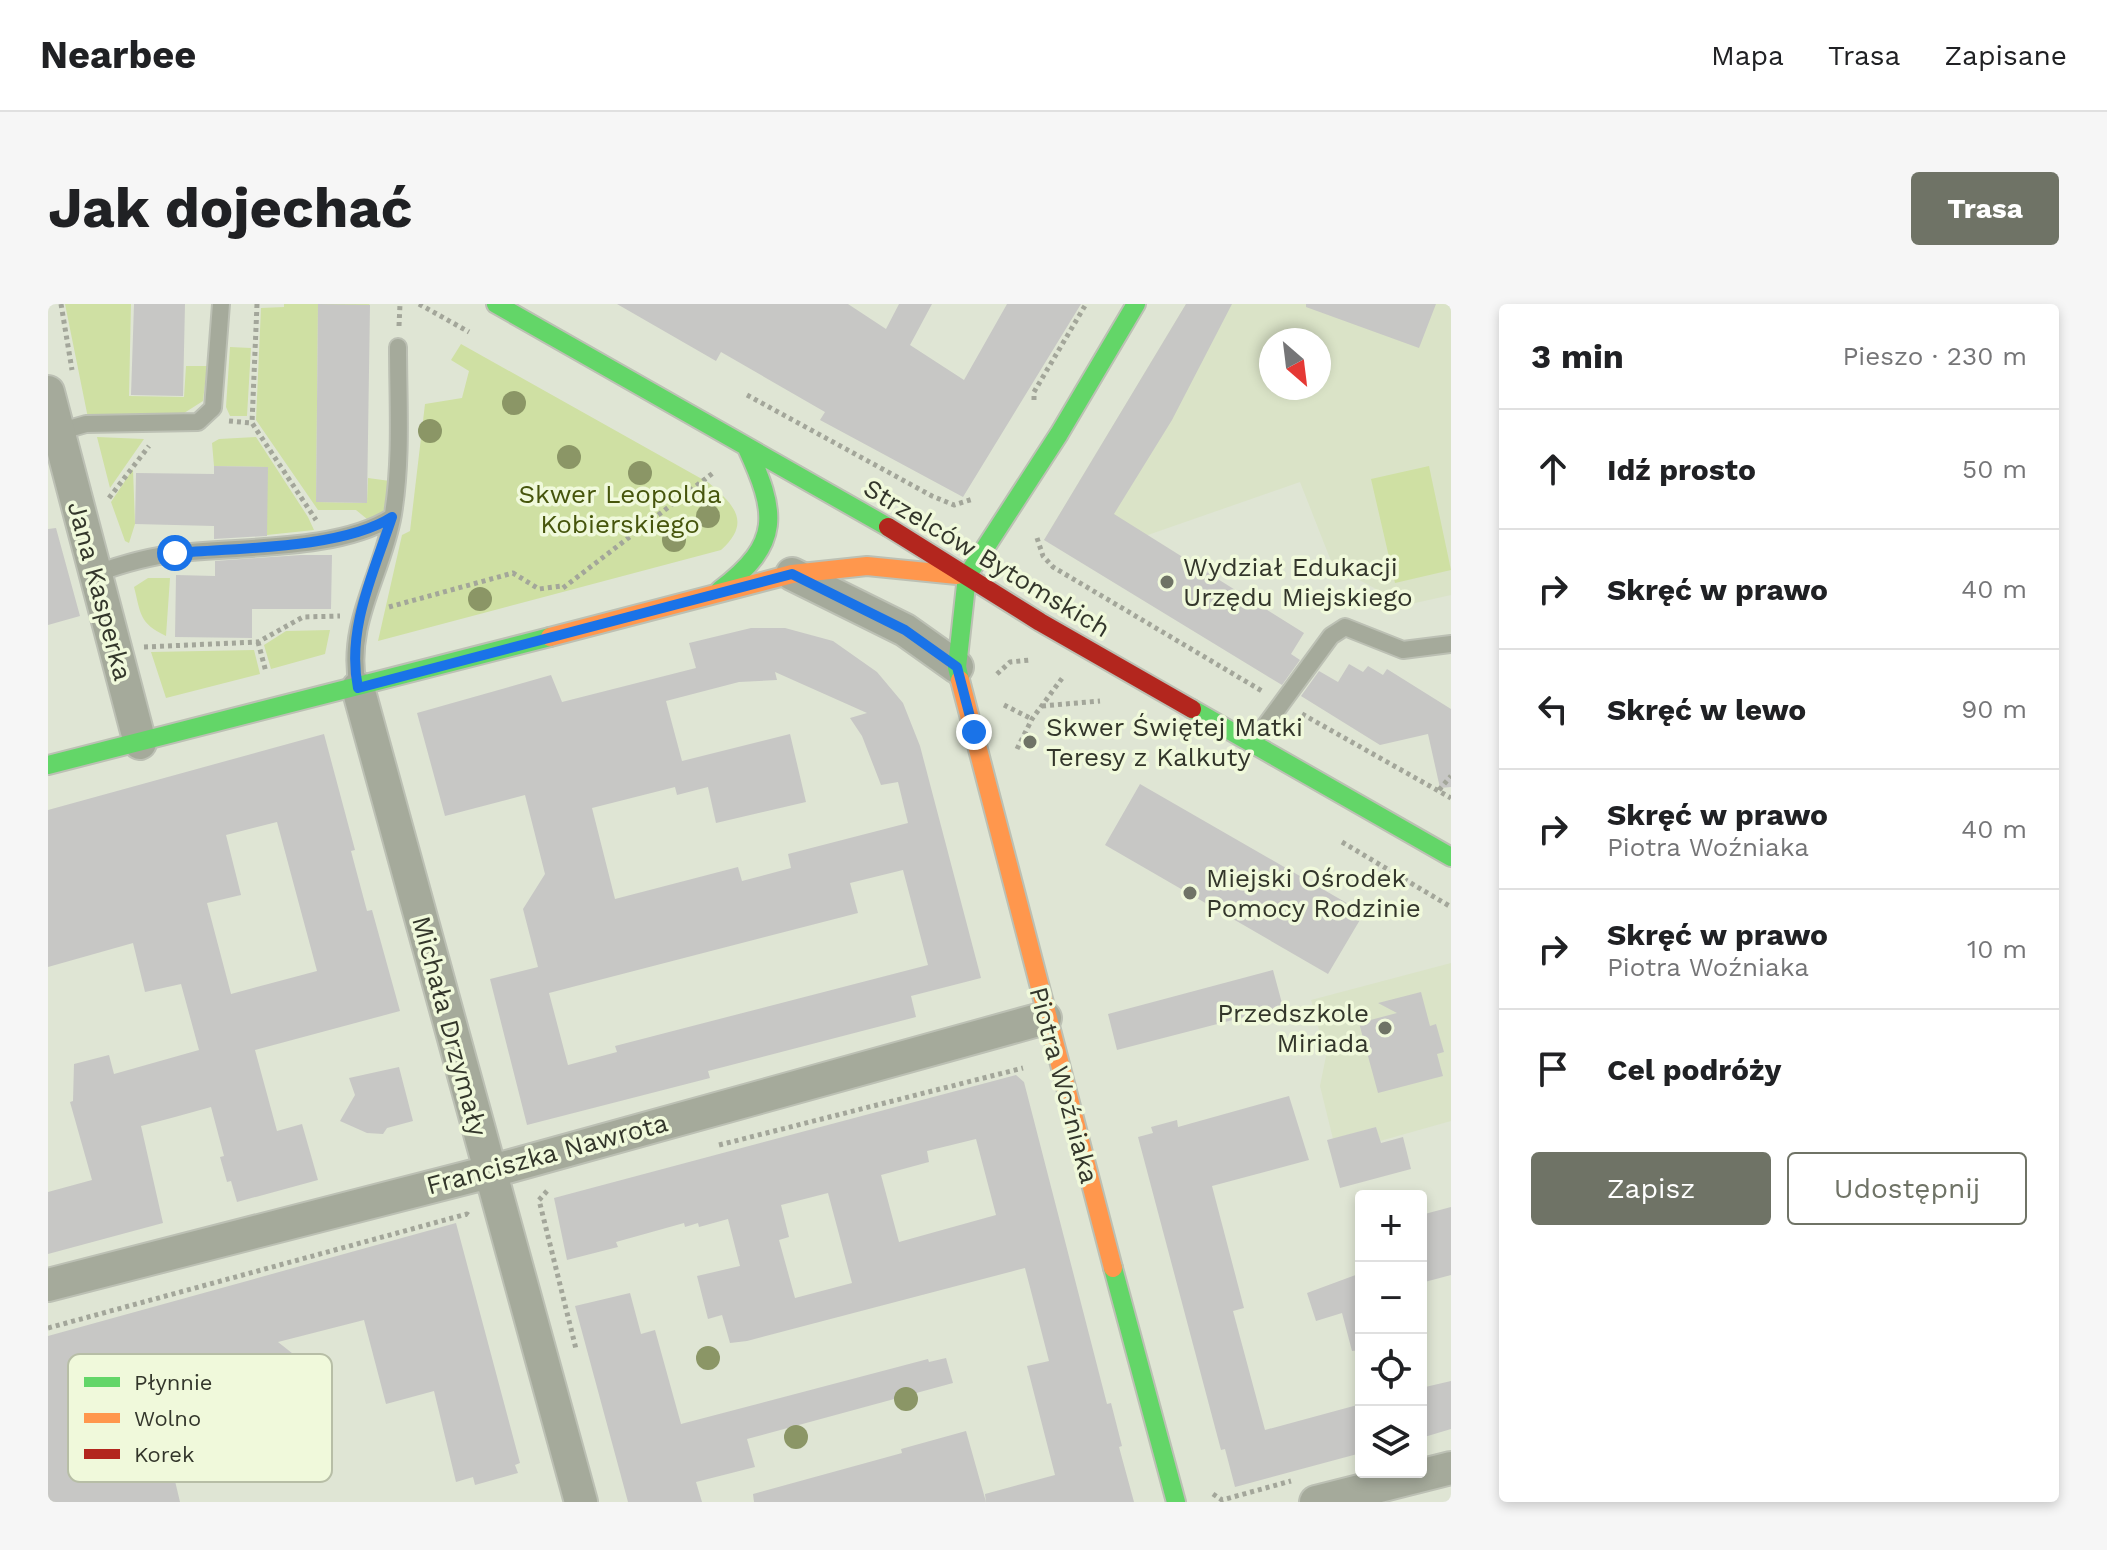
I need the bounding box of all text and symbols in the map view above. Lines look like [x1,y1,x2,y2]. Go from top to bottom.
text: Nearbee [40,33,196,77]
text: Mapa [1711,39,1784,72]
text: Trasa [1828,39,1900,72]
text: Zapisane [1944,39,2067,72]
button: Trasa [1911,172,2059,245]
text: Jak dojechać [48,175,412,241]
north arrow [1259,328,1331,400]
text: 3 min [1531,336,1624,376]
text: Pieszo · 230 m [1843,341,2027,371]
icon: ahead [1531,447,1575,491]
text: Idź prosto [1607,452,1756,487]
text: 50 m [1962,454,2027,484]
street label: Strzelców Bytomskich [858,472,1116,644]
park label: Skwer Leopolda Kobierskiego [518,479,722,539]
street label: Jana Kasperka [62,498,138,684]
route start [157,535,193,571]
place label: Wydział Edukacji Urzędu Miejskiego [1183,552,1413,612]
icon: right [1531,567,1575,611]
text: Skręć w prawo [1607,572,1828,607]
marker: Wydział Edukacji Urzędu Miejskiego [1158,573,1176,591]
text: 40 m [1961,574,2027,604]
icon: left [1531,687,1575,731]
text: Skręć w lewo [1607,692,1806,727]
text: 90 m [1961,694,2027,724]
place label: Skwer Świętej Matki Teresy z Kalkuty [1046,712,1303,772]
route end [956,714,992,750]
marker: Skwer Świętej Matki Teresy z Kalkuty [1021,733,1039,751]
text: Skręć w prawo [1607,797,1828,832]
icon: right [1531,807,1575,851]
text: 40 m [1961,814,2027,844]
text: Piotra Woźniaka [1607,832,1809,862]
place label: Miejski Ośrodek Pomocy Rodzinie [1206,863,1421,923]
marker: Miejski Ośrodek Pomocy Rodzinie [1181,884,1199,902]
street label: Michała Drzymały [406,913,494,1140]
text: Skręć w prawo [1607,917,1828,952]
icon: right [1531,927,1575,971]
text: 10 m [1967,934,2027,964]
text: Piotra Woźniaka [1607,952,1809,982]
street label: Piotra Woźniaka [1023,984,1105,1187]
place label: Przedszkole Miriada [1217,998,1369,1058]
marker: Przedszkole Miriada [1376,1019,1394,1037]
icon: arrive [1531,1047,1575,1091]
text: Cel podróży [1607,1052,1781,1087]
street label: Franciszka Nawrota [423,1107,671,1201]
button: Zapisz [1531,1152,1771,1225]
button: Udostępnij [1787,1152,2027,1225]
map controls [1355,1190,1427,1478]
button: + [1355,1190,1427,1262]
button: − [1355,1262,1427,1334]
button: locate [1355,1334,1427,1406]
legend [68,1354,332,1482]
text: Płynnie [134,1370,213,1395]
text: Wolno [134,1406,201,1431]
button: layers [1355,1406,1427,1478]
text: Korek [134,1442,195,1467]

